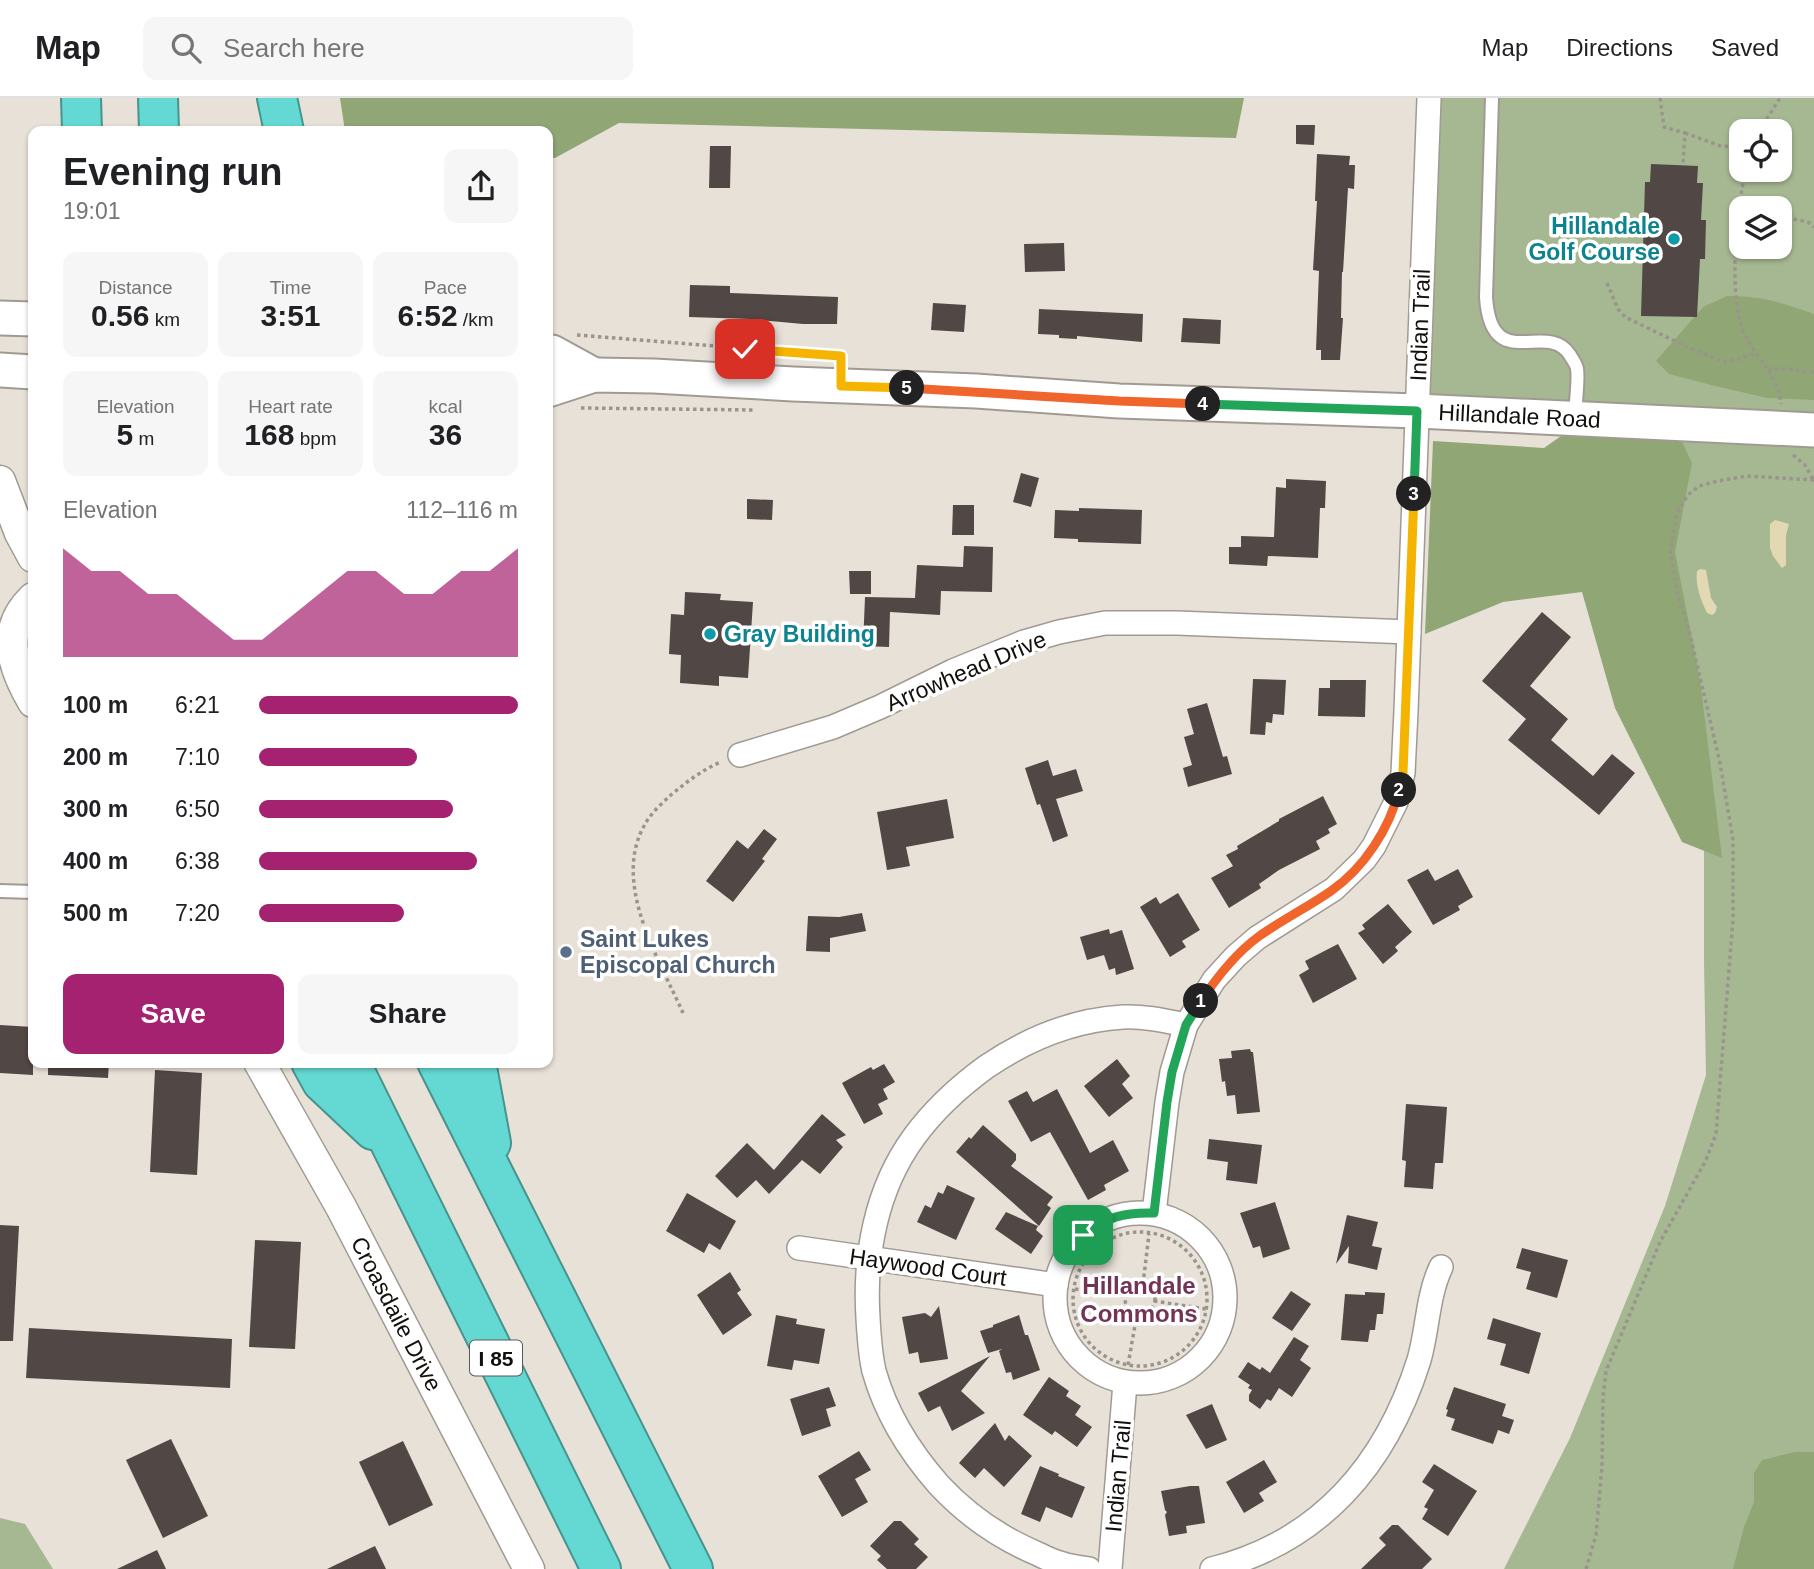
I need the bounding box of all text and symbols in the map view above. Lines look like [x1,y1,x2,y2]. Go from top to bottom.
search box [143,17,633,80]
text: Map [35,29,101,66]
icon: search [167,29,205,67]
text: Search here [223,33,365,63]
text: Map [1482,34,1528,61]
text: Directions [1566,34,1673,61]
text: Saved [1711,34,1779,61]
map controls [1729,119,1792,259]
button: locate [1729,119,1792,182]
button: share [444,149,518,223]
text: Evening run [63,151,283,193]
button: layers [1729,196,1792,259]
text: 19:01 [63,198,121,224]
place label: Hillandale Golf Course [1528,213,1660,265]
marker: Hillandale Golf Course [1666,231,1682,247]
street label: Indian Trail [1405,268,1435,382]
text: Distance [99,277,172,298]
text: Time [270,277,311,298]
text: Pace [424,277,467,298]
text: 0.56 [91,299,149,332]
text: 3:51 [260,299,321,332]
text: 6:52 [398,299,458,332]
text: km [149,309,180,330]
text: /km [458,309,493,330]
pin [715,319,775,379]
icon: check [726,330,764,368]
pin: 5 [890,370,925,406]
text: 5 [901,377,912,398]
pin: 4 [1186,386,1220,422]
text: 4 [1197,393,1208,414]
text: Elevation [96,396,175,417]
text: Heart rate [248,396,333,417]
text: kcal [429,396,462,417]
street label: Hillandale Road [1438,399,1601,433]
text: 5 [117,418,133,451]
text: 168 [244,418,294,451]
text: 36 [429,418,462,451]
text: m [133,428,154,449]
text: bpm [294,428,337,449]
pin: 3 [1396,476,1432,512]
text: 3 [1408,483,1419,504]
text: Elevation [63,497,158,523]
text: 112–116 m [406,497,518,523]
place label: Gray Building [724,621,875,647]
marker: Gray Building [702,626,718,642]
street label: Arrowhead Drive [882,626,1050,716]
text: 100 m [63,692,128,718]
text: 6:21 [175,692,220,718]
text: 200 m [63,744,128,770]
text: 7:10 [175,744,220,770]
pin: 2 [1382,772,1416,808]
text: 2 [1393,779,1404,800]
text: 300 m [63,796,128,822]
text: 6:50 [175,796,220,822]
text: 400 m [63,848,128,874]
text: 6:38 [175,848,220,874]
text: 500 m [63,900,128,926]
text: 7:20 [175,900,220,926]
place label: Saint Lukes Episcopal Church [580,926,776,978]
marker: Saint Lukes Episcopal Church [558,944,574,960]
button: Save [63,974,284,1054]
button: Share [298,974,518,1054]
pin: 1 [1184,984,1218,1018]
text: 1 [1195,990,1206,1011]
pin [1053,1205,1113,1265]
icon: arrive [1064,1216,1102,1254]
street label: Croasdaile Drive [346,1232,447,1395]
street label: Haywood Court [848,1243,1009,1291]
district label: Hillandale Commons [1080,1272,1198,1327]
road number: I 85 [470,1340,522,1376]
street label: Indian Trail [1100,1419,1136,1533]

